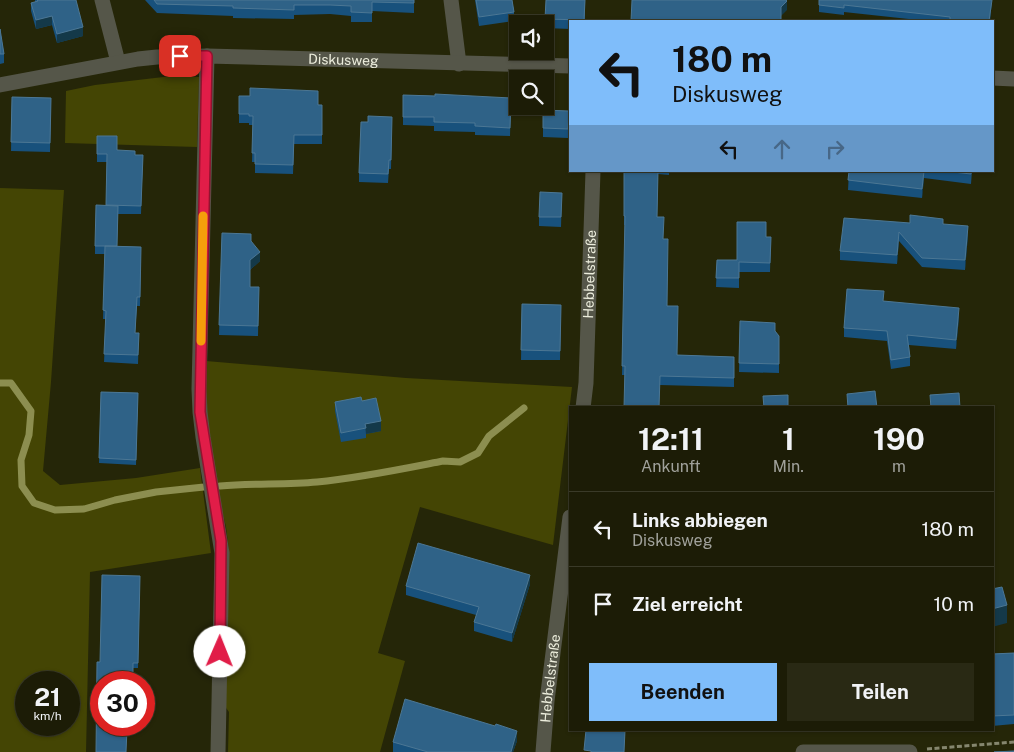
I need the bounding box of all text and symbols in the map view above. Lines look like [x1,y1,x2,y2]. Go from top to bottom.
map controls [509,15,554,115]
button: sound [509,15,554,60]
pin [159,35,201,77]
text: 180 m [672,39,772,80]
icon: left [589,40,654,105]
icon: arrive [166,42,194,70]
street label: Diskusweg [308,51,379,69]
button: search [509,70,554,115]
text: Diskusweg [672,81,783,107]
icon: left [715,135,743,163]
icon: ahead [768,135,796,163]
icon: right [821,135,849,163]
street label: Hebbelstraße [580,230,599,319]
text: 12:11 [638,421,704,457]
text: 1 [782,421,795,457]
text: 190 [873,421,925,457]
text: Ankunft [641,457,701,476]
text: Min. [773,457,804,476]
text: m [892,457,906,476]
text: Links abbiegen [632,509,768,531]
icon: left [589,515,617,543]
text: 180 m [921,518,974,540]
text: Diskusweg [632,531,713,550]
icon: arrive [589,590,617,618]
text: Ziel erreicht [632,593,743,615]
text: 10 m [934,593,974,615]
position arrow [193,625,245,677]
street label: Hebbelstraße [537,633,563,723]
button: Beenden [589,663,777,721]
button: Teilen [787,663,974,721]
speed limit sign: 30 [90,671,155,736]
text: 21 [34,682,61,712]
text: km/h [33,709,62,723]

